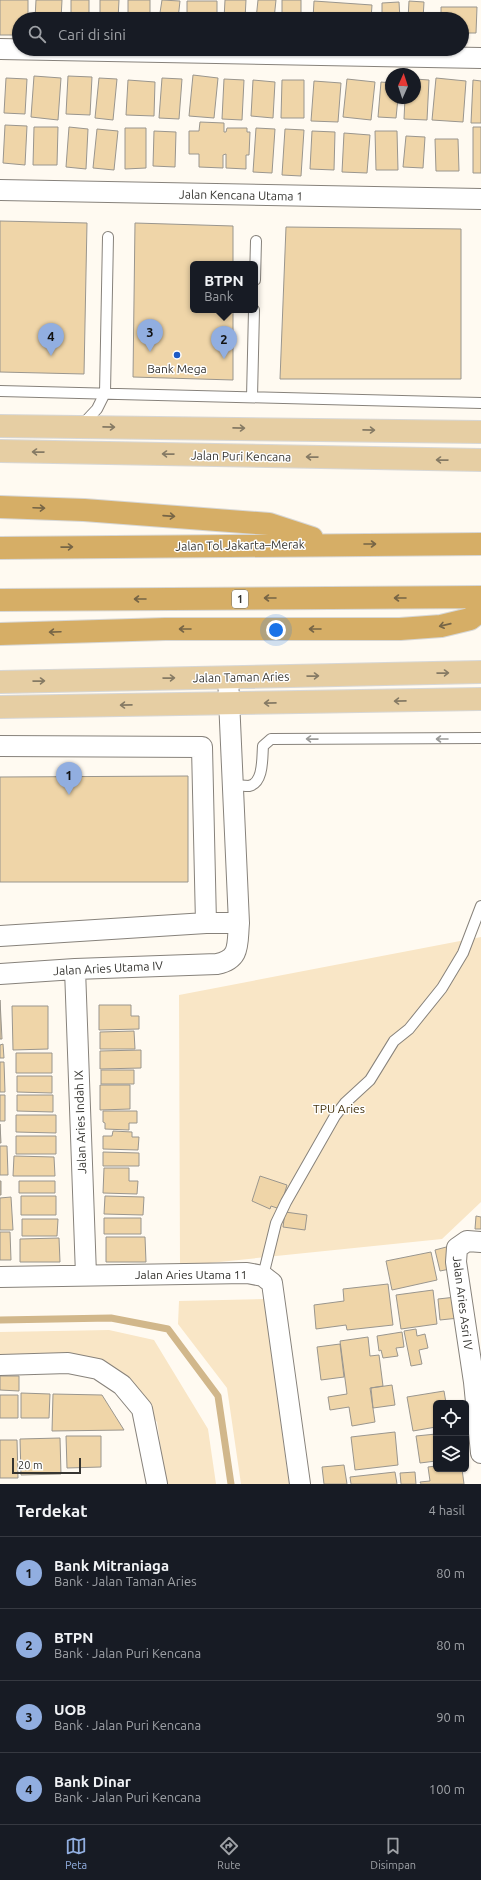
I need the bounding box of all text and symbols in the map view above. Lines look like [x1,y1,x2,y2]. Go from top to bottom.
search box [12,12,469,56]
icon: search [26,23,48,45]
text: Cari di sini [58,26,126,43]
north arrow [385,68,421,104]
street label: Jalan Kencana Utama 1 [179,187,303,203]
popup [190,261,258,313]
text: BTPN [204,272,244,289]
text: Bank [204,289,233,303]
pin: 3 [137,319,163,352]
pin: 4 [38,323,64,356]
pin: 2 [211,326,237,359]
marker: Bank Mega [172,350,182,360]
place label: Bank Mega [147,362,207,375]
one-way arrow [102,423,115,431]
one-way arrow [232,424,245,432]
one-way arrow [362,426,375,434]
one-way arrow [32,448,45,456]
street label: Jalan Puri Kencana [191,449,291,463]
one-way arrow [162,451,175,458]
one-way arrow [306,453,319,461]
one-way arrow [436,456,449,464]
one-way arrow [32,505,45,512]
one-way arrow [162,512,175,520]
street label: Jalan Tol Jakarta–Merak [175,537,305,553]
one-way arrow [363,540,376,548]
one-way arrow [60,543,73,551]
road number: 1 [232,590,248,608]
one-way arrow [394,594,407,602]
one-way arrow [134,595,147,603]
one-way arrow [264,595,277,602]
your location [266,620,286,640]
one-way arrow [439,621,452,629]
one-way arrow [179,625,192,633]
one-way arrow [309,625,322,633]
one-way arrow [49,628,62,636]
one-way arrow [436,669,449,677]
street label: Jalan Taman Aries [193,670,289,684]
one-way arrow [306,672,319,680]
one-way arrow [162,675,175,682]
one-way arrow [32,677,45,685]
one-way arrow [394,697,407,705]
one-way arrow [264,699,277,707]
one-way arrow [120,702,133,709]
one-way arrow [436,735,449,742]
one-way arrow [306,736,319,743]
pin: 1 [56,762,82,795]
street label: Jalan Aries Utama IV [53,959,164,977]
street label: Jalan Aries Indah IX [72,1069,88,1174]
park label: TPU Aries [313,1102,365,1115]
street label: Jalan Aries Asri IV [451,1255,475,1351]
street label: Jalan Aries Utama 11 [135,1268,247,1281]
map controls [433,1400,469,1472]
button: locate [433,1400,469,1436]
button: layers [433,1436,469,1472]
scale bar [12,1456,81,1475]
text: 20 m [18,1459,42,1471]
text: Terdekat [16,1501,88,1520]
text: 4 hasil [428,1503,465,1517]
text: Bank Mitraniaga [54,1557,169,1574]
text: 1 [25,1566,33,1580]
text: 80 m [436,1566,465,1580]
text: Bank · Jalan Taman Aries [54,1574,197,1588]
text: BTPN [54,1629,93,1646]
text: 2 [25,1638,33,1652]
text: 80 m [436,1638,465,1652]
text: Bank · Jalan Puri Kencana [54,1646,201,1660]
text: UOB [54,1701,86,1718]
text: 3 [25,1710,33,1724]
text: 90 m [436,1710,465,1724]
text: Bank · Jalan Puri Kencana [54,1718,201,1732]
text: Bank Dinar [54,1773,131,1790]
text: 4 [25,1782,33,1796]
text: 100 m [429,1782,465,1796]
text: Bank · Jalan Puri Kencana [54,1790,201,1804]
tab: Peta [65,1835,87,1871]
tab: Rute [217,1835,241,1871]
tab: Disimpan [370,1835,416,1871]

